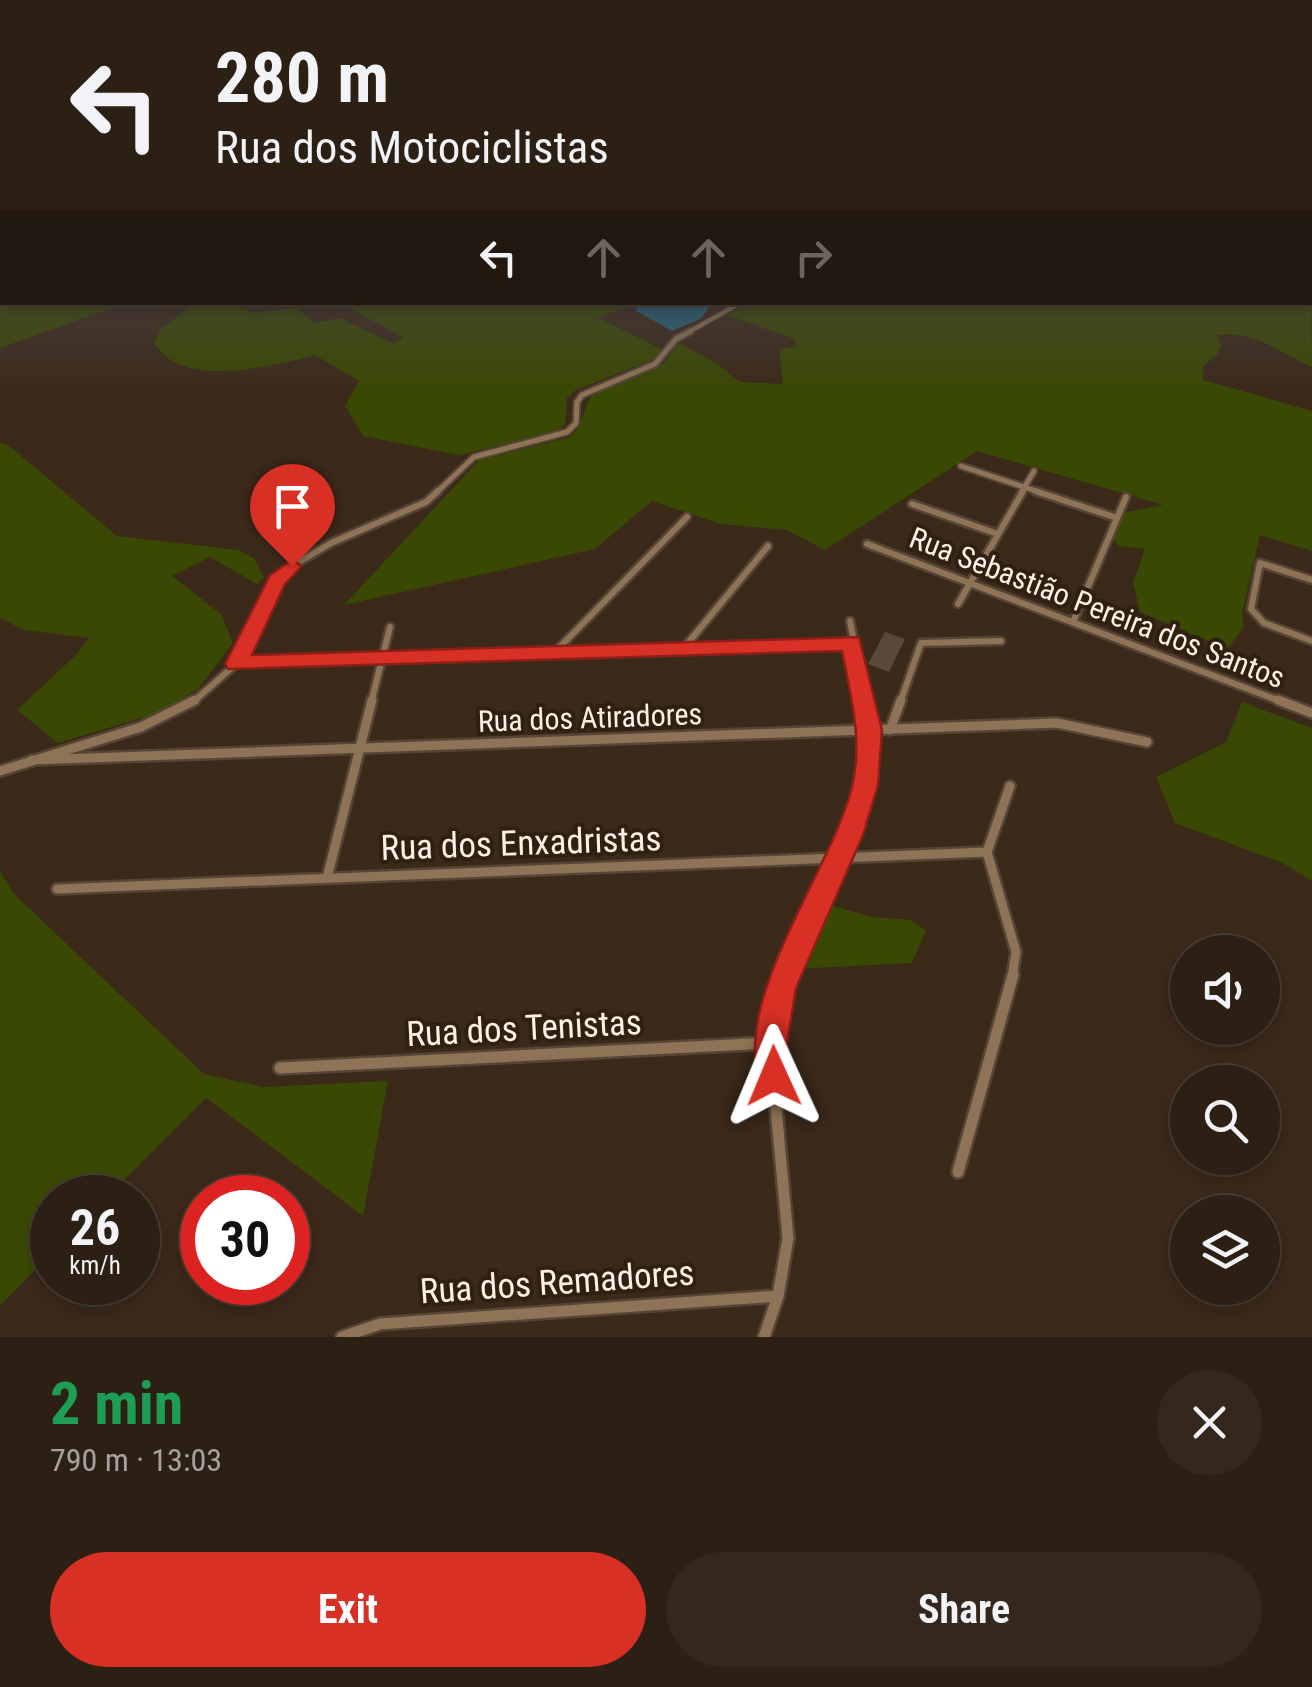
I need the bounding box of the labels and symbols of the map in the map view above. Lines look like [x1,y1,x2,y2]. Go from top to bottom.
pin [250,464,335,567]
street label: Rua Sebastião Pereira dos Santos [905,520,1290,695]
street label: Rua dos Atiradores [477,696,703,739]
street label: Rua dos Enxadristas [380,818,662,869]
street label: Rua dos Tenistas [405,1002,643,1055]
position arrow [722,1024,826,1128]
speed limit sign: 30 [180,1175,310,1305]
street label: Rua dos Remadores [418,1252,696,1313]

